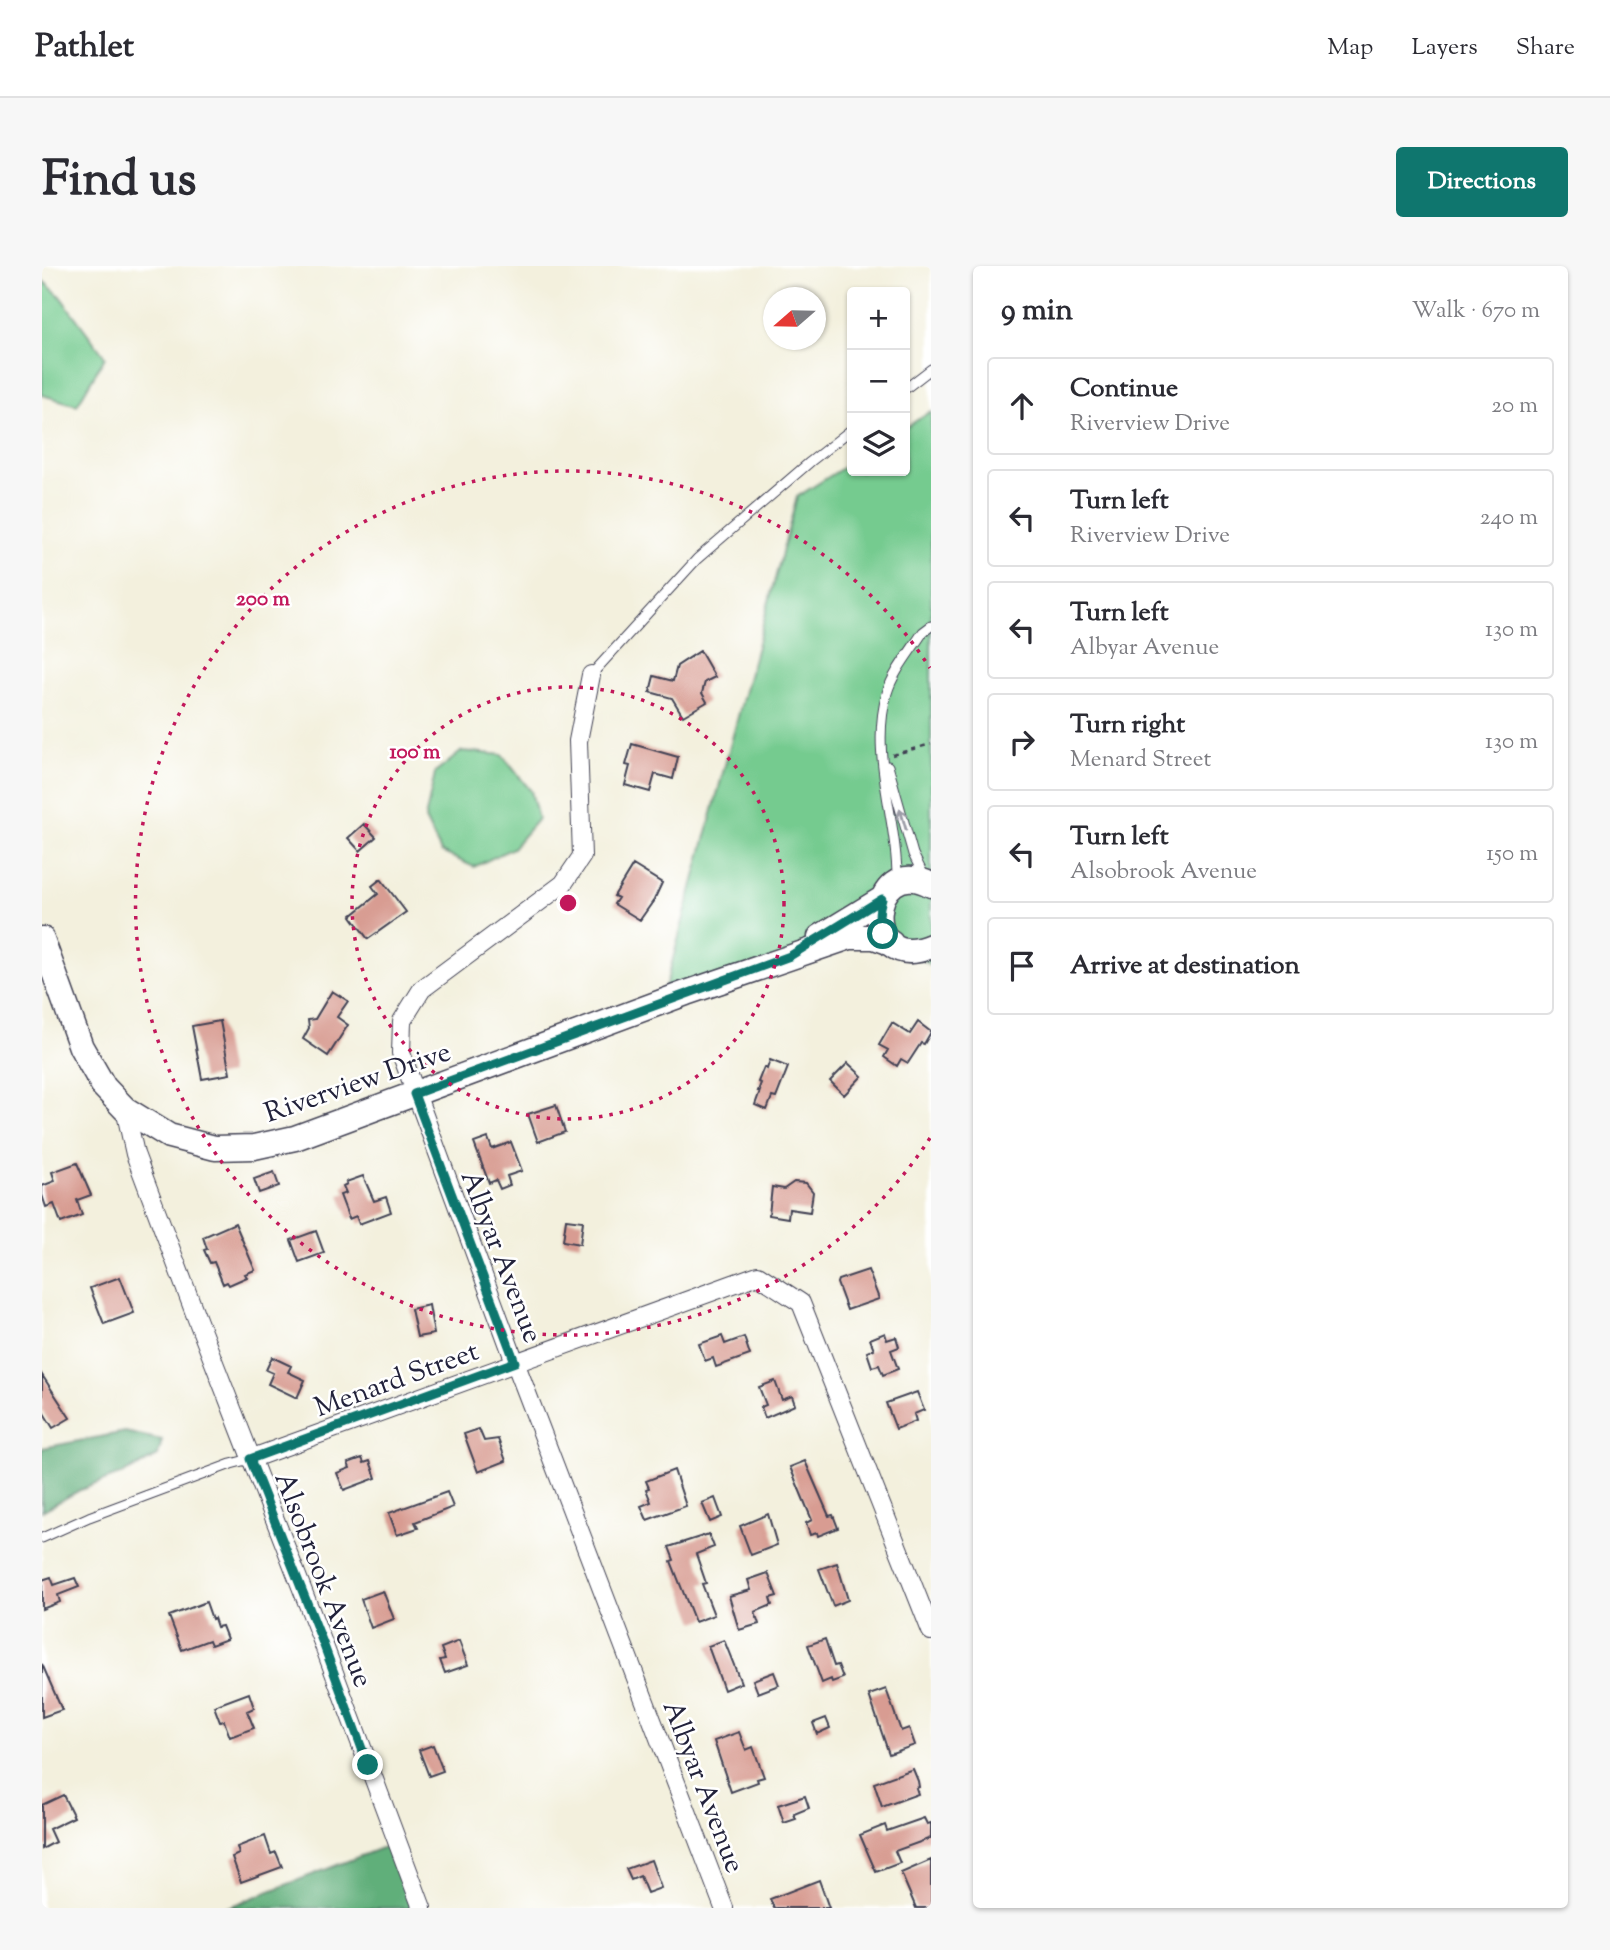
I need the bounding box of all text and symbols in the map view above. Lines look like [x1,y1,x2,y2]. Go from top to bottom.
text: Pathlet [35,24,134,72]
text: Map [1327,31,1373,65]
text: Layers [1411,31,1478,65]
text: Share [1516,31,1575,65]
text: Find us [42,147,196,217]
button: Directions [1396,147,1568,217]
north arrow [763,287,826,350]
map controls [847,287,910,476]
button: + [847,287,910,350]
text: 9 min [1001,290,1073,333]
text: Walk · 670 m [1412,295,1540,328]
button: − [847,350,910,413]
text: Continue [1070,371,1178,408]
icon: ahead [1003,387,1041,425]
text: 20 m [1491,390,1538,423]
text: Riverview Drive [1070,408,1230,441]
button: layers [847,413,910,476]
text: Turn left [1070,483,1169,520]
icon: left [1003,499,1041,537]
text: 240 m [1480,502,1538,535]
text: Riverview Drive [1070,520,1230,553]
text: 200 m [236,585,291,615]
text: Turn left [1070,595,1169,632]
icon: left [1003,611,1041,649]
text: 130 m [1485,614,1538,647]
text: Albyar Avenue [1070,632,1219,665]
text: Turn right [1070,707,1185,744]
icon: right [1003,723,1041,761]
text: 130 m [1485,726,1538,759]
text: 100 m [390,738,441,768]
text: Menard Street [1070,744,1211,777]
one-way arrow [896,809,909,831]
text: Turn left [1070,819,1169,856]
icon: left [1003,835,1041,873]
text: 150 m [1486,838,1538,871]
text: Alsobrook Avenue [1070,856,1257,889]
centre of rings [556,891,580,915]
route start [867,918,898,949]
icon: arrive [1003,947,1041,985]
text: Arrive at destination [1070,948,1300,985]
street label: Riverview Drive [259,1033,457,1134]
street label: Albyar Avenue [449,1165,551,1349]
street label: Menard Street [309,1332,485,1429]
street label: Alsobrook Avenue [263,1467,382,1694]
street label: Albyar Avenue [651,1695,753,1879]
route end [352,1749,383,1780]

